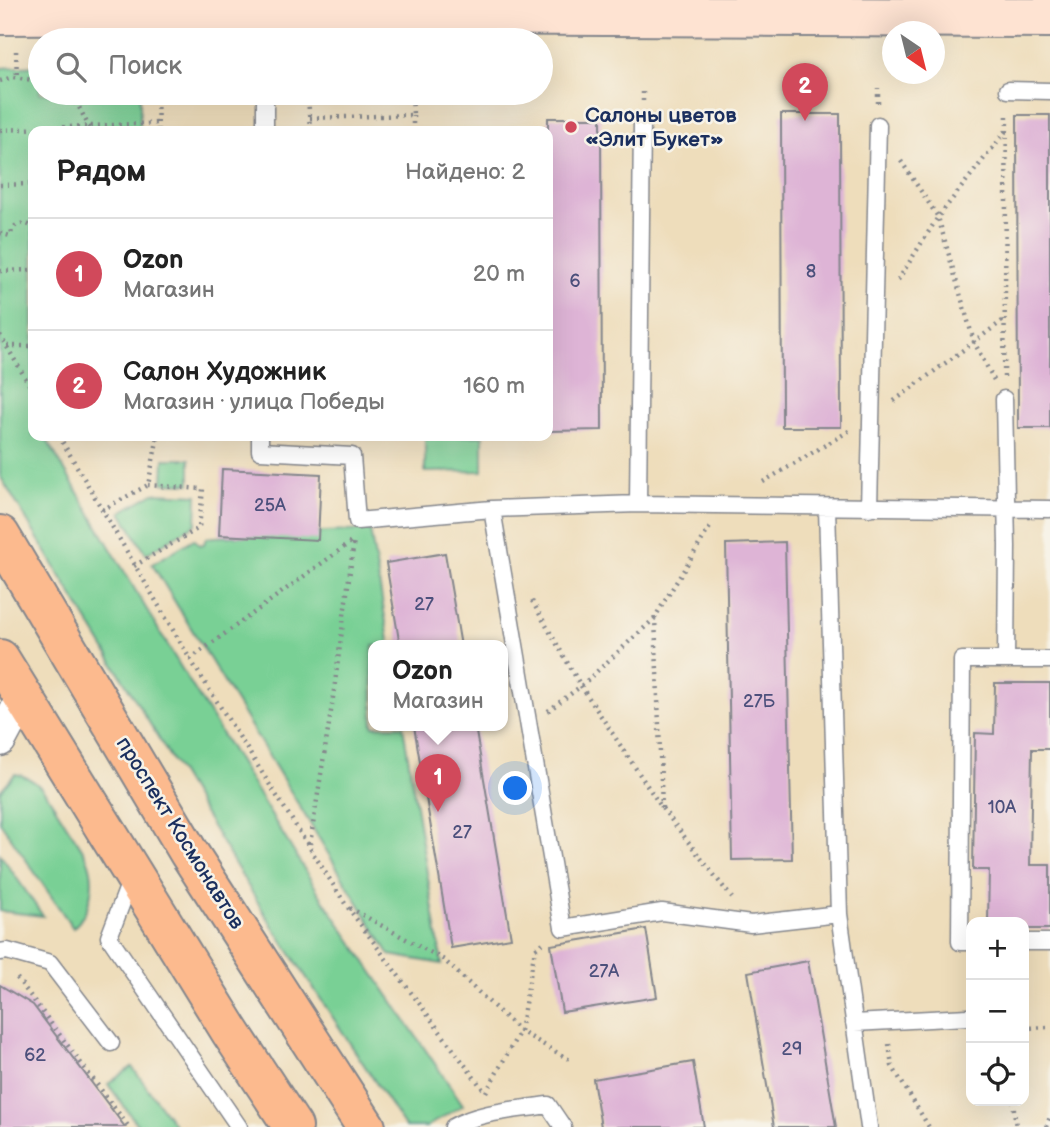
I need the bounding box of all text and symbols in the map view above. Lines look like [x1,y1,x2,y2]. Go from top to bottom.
north arrow [882,21,945,84]
search box [28,28,553,105]
icon: search [52,48,90,86]
text: Поиск [108,51,182,82]
pin: 2 [782,63,828,121]
place label: Салоны цветов «Элит Букет» [585,103,737,152]
marker: Салоны цветов «Элит Букет» [563,119,579,135]
text: Рядом [56,154,146,190]
text: Найдено: 2 [405,158,525,186]
text: Ozon [123,245,184,276]
text: 1 [74,260,84,288]
text: 20 m [473,260,525,288]
house number: 8 [806,261,816,282]
house number: 6 [570,271,581,292]
text: Магазин [123,276,215,304]
text: Салон Художник [123,357,326,388]
text: 2 [72,372,86,400]
text: 160 m [463,372,525,400]
text: Магазин · улица Победы [123,388,385,416]
house number: 25А [254,495,286,516]
house number: 27 [414,594,434,615]
popup [368,640,508,731]
text: Ozon [392,656,453,687]
text: Магазин [392,687,484,715]
house number: 27Б [743,691,775,712]
street label: проспект Космонавтов [111,732,249,934]
pin: 1 [415,754,461,812]
your location [498,771,532,805]
house number: 10А [988,797,1016,818]
house number: 27 [452,822,472,843]
map controls [966,917,1029,1106]
button: + [966,917,1029,980]
house number: 27А [589,961,619,982]
button: − [966,980,1029,1043]
house number: 29 [781,1039,803,1060]
button: locate [966,1043,1029,1106]
house number: 62 [24,1045,46,1066]

